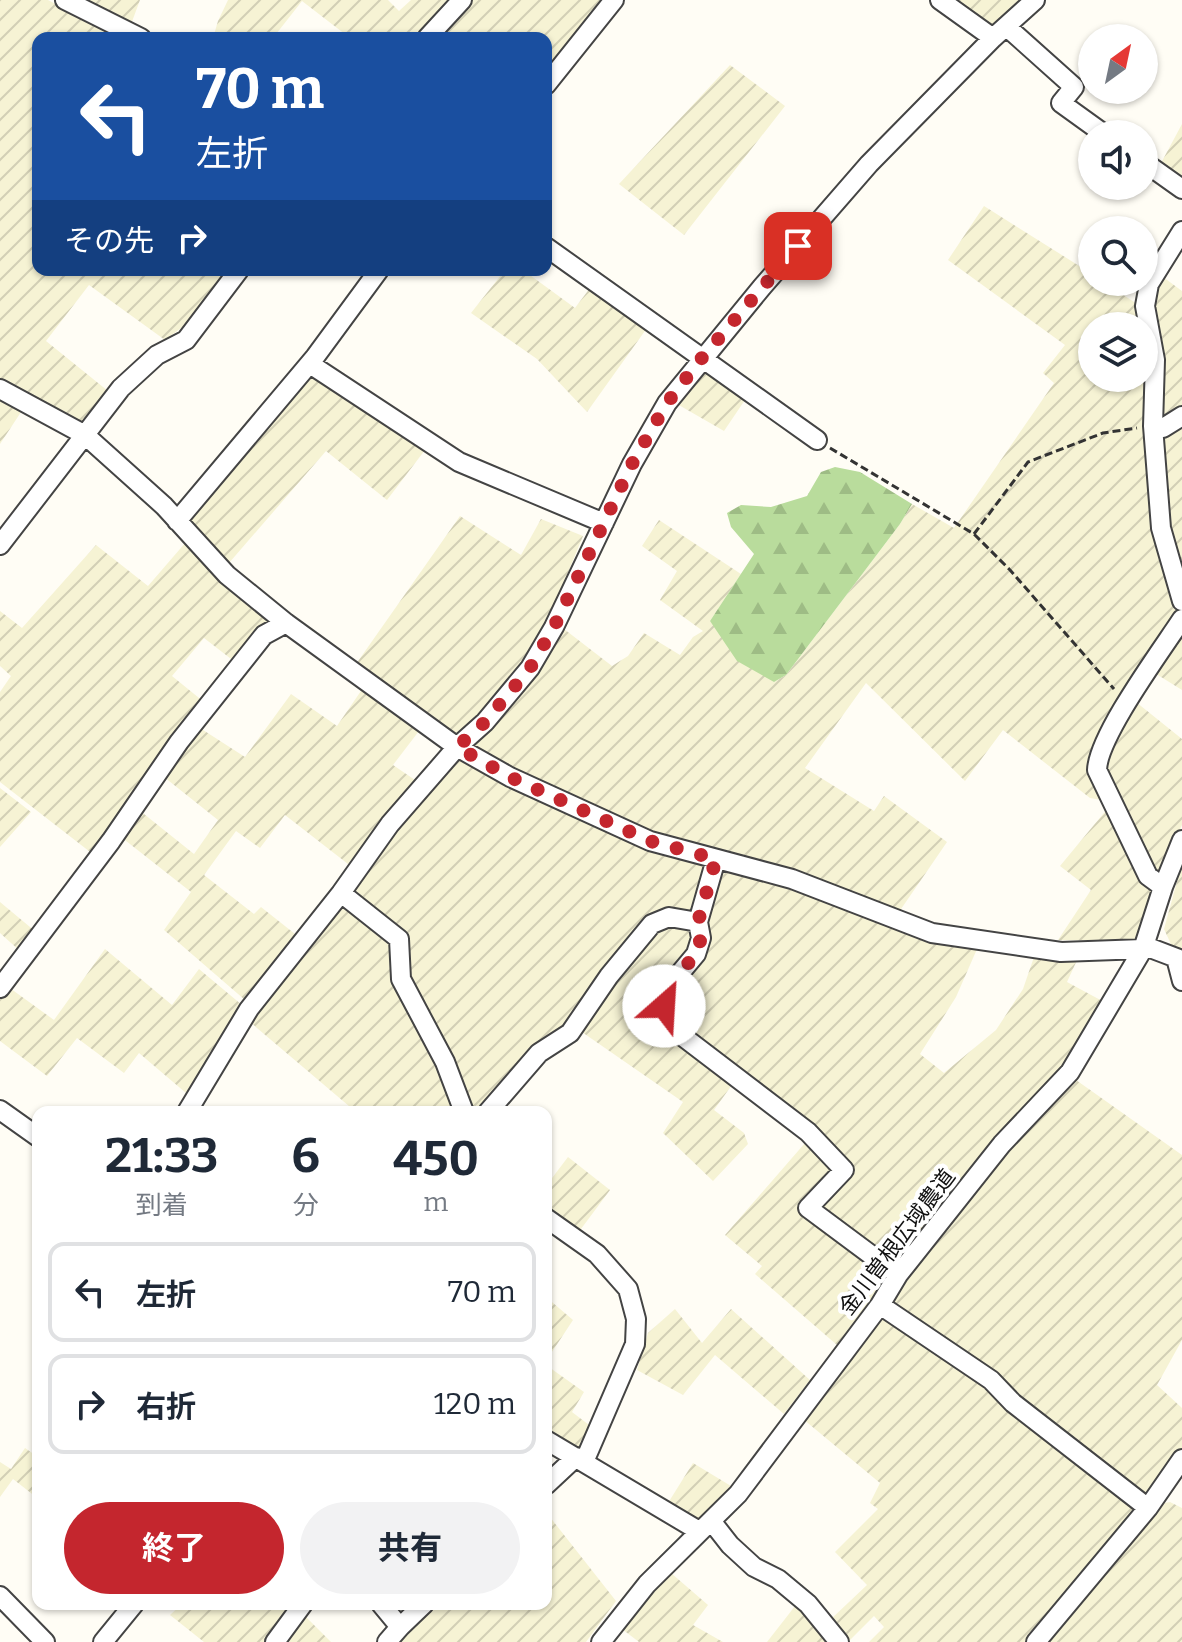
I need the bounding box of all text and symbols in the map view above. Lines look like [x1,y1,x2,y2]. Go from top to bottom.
north arrow [1078,24,1158,104]
map controls [1078,24,1158,392]
text: 70 m [196,56,324,123]
icon: left [64,64,168,168]
button: sound [1078,120,1158,200]
text: 左折 [196,132,268,176]
pin [764,212,832,280]
icon: right [170,216,214,260]
button: search [1078,216,1158,296]
text: その先 [64,223,154,259]
icon: arrive [776,224,820,268]
button: layers [1078,312,1158,392]
position arrow [622,964,706,1048]
text: 21:33 [105,1127,219,1185]
text: 6 [292,1127,320,1185]
text: 450 [393,1130,479,1188]
street label: 金川曽根広域農道 [833,1164,961,1320]
text: m [424,1187,448,1218]
text: 到着 [136,1190,188,1221]
text: 分 [293,1190,319,1221]
icon: left [68,1270,112,1314]
text: 70 m [448,1274,516,1310]
text: 左折 [136,1277,196,1313]
icon: right [68,1382,112,1426]
text: 120 m [434,1386,516,1422]
text: 右折 [136,1389,196,1425]
button: 終了 [64,1502,284,1594]
button: 共有 [300,1502,520,1594]

